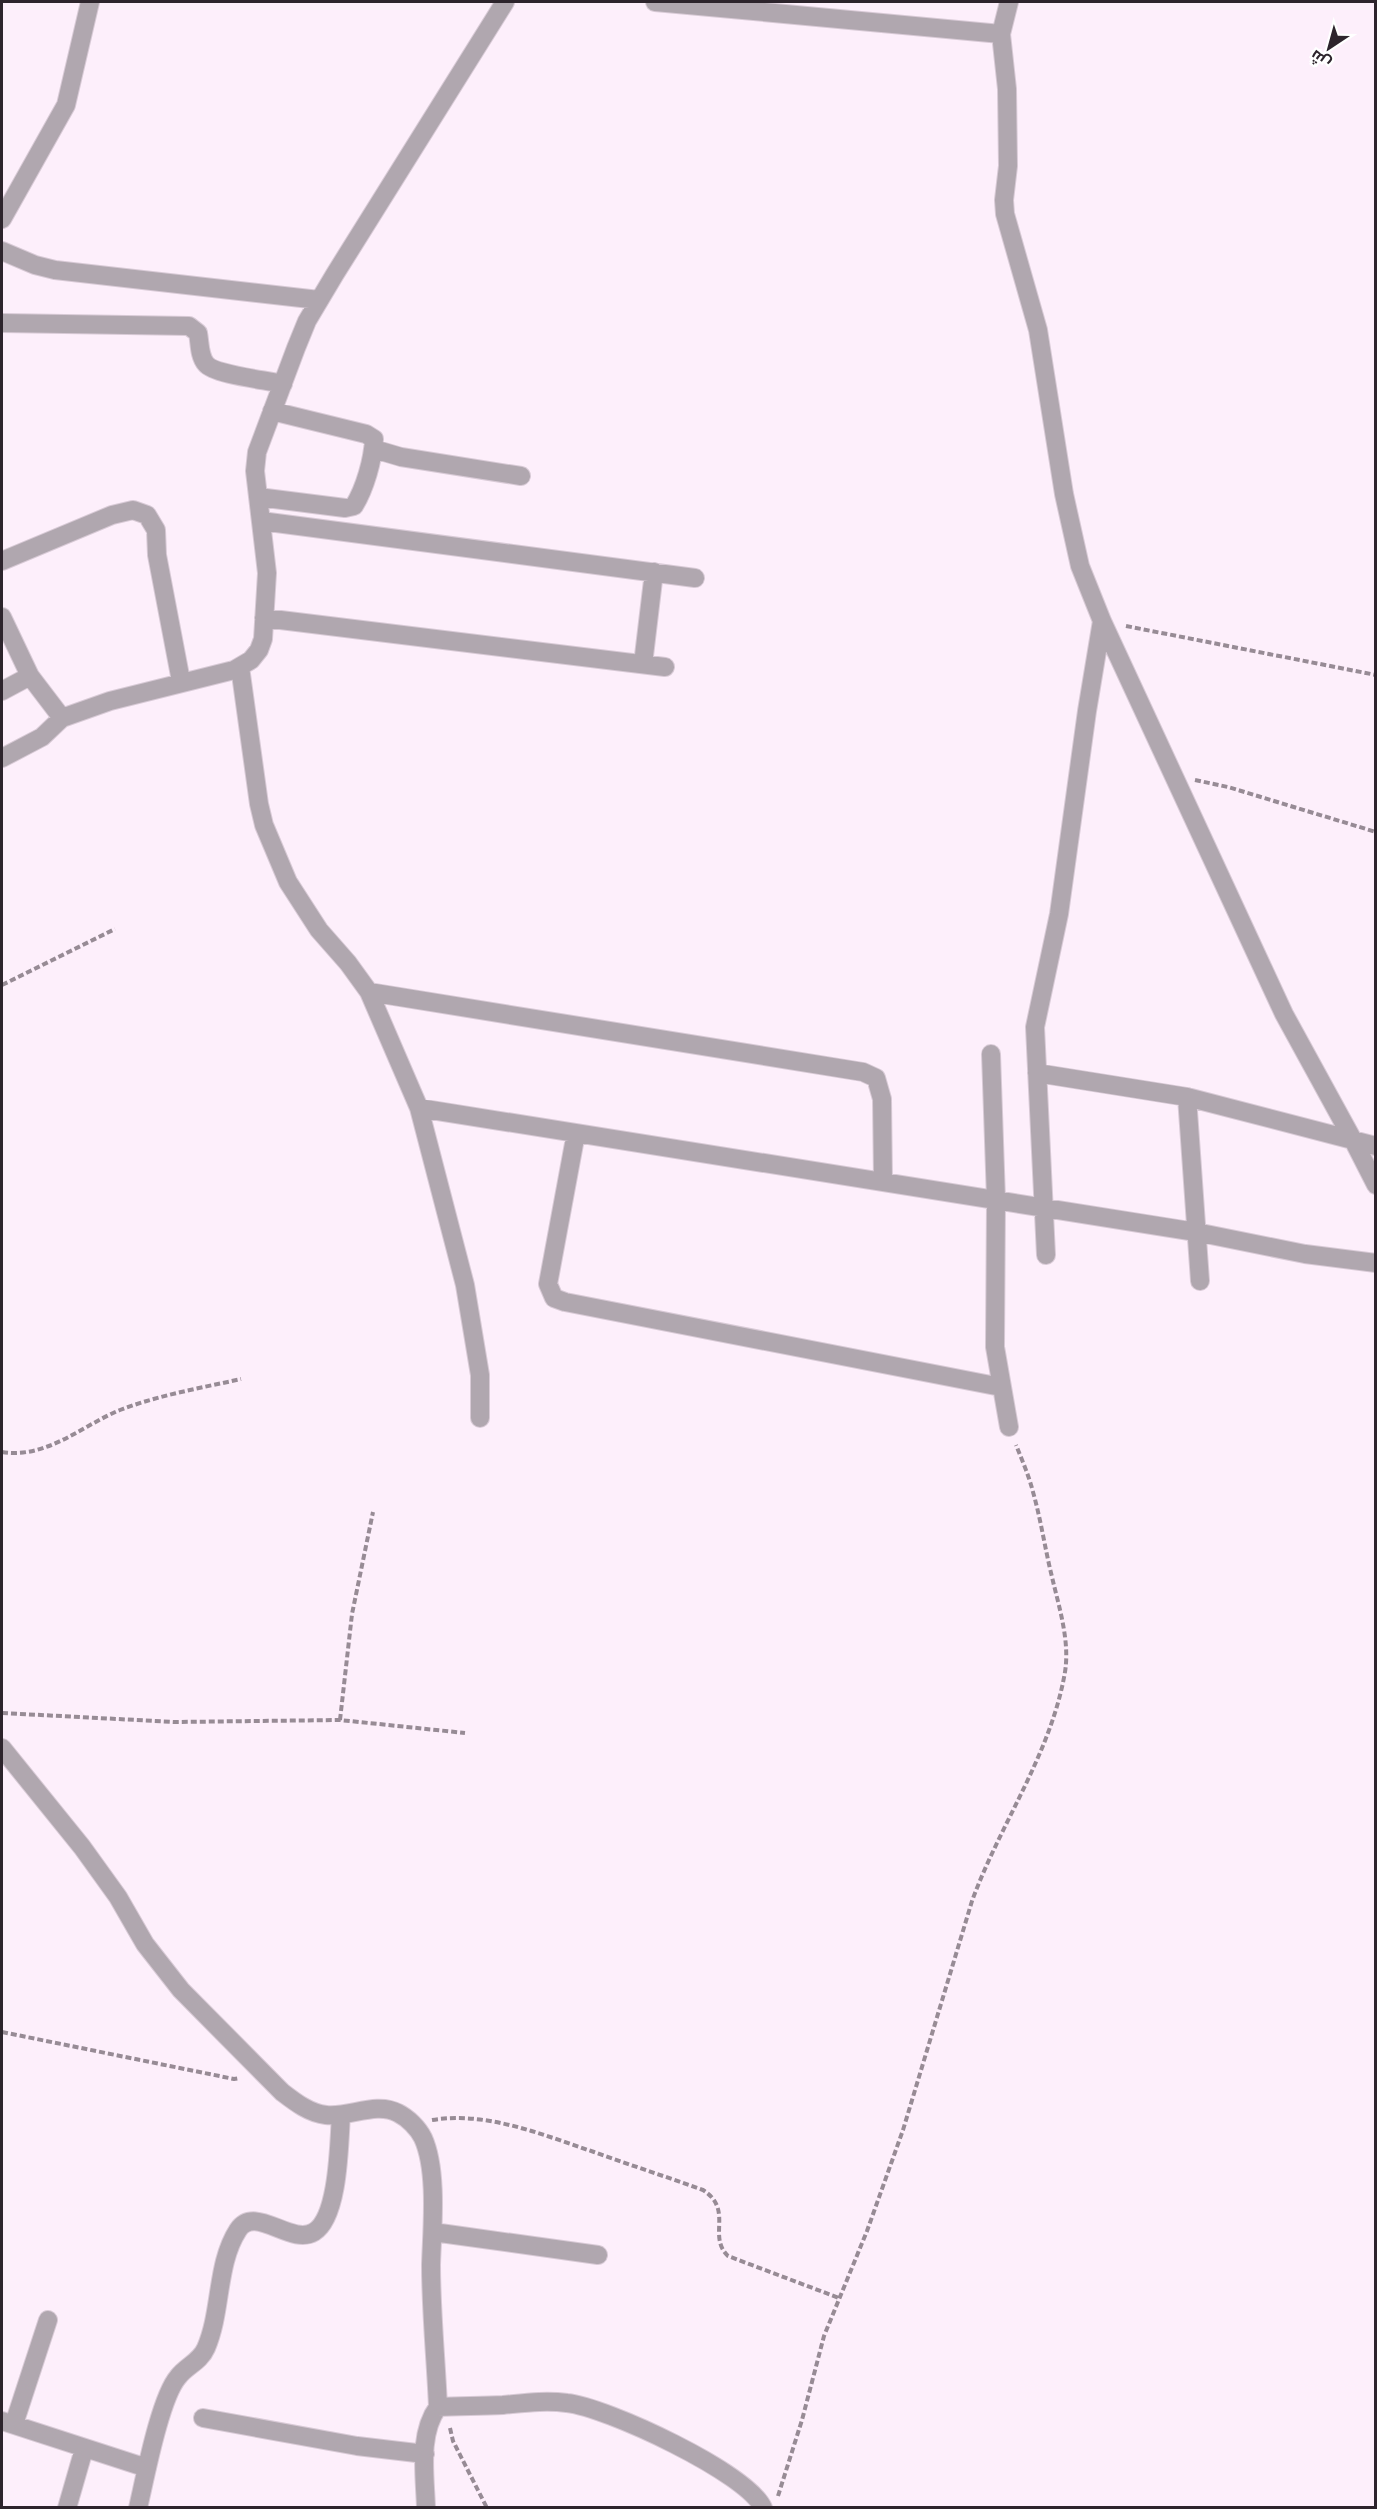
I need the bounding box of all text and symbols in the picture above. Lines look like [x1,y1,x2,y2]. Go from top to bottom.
north arrow [1299,18,1359,78]
text: ش [1306,46,1334,74]

